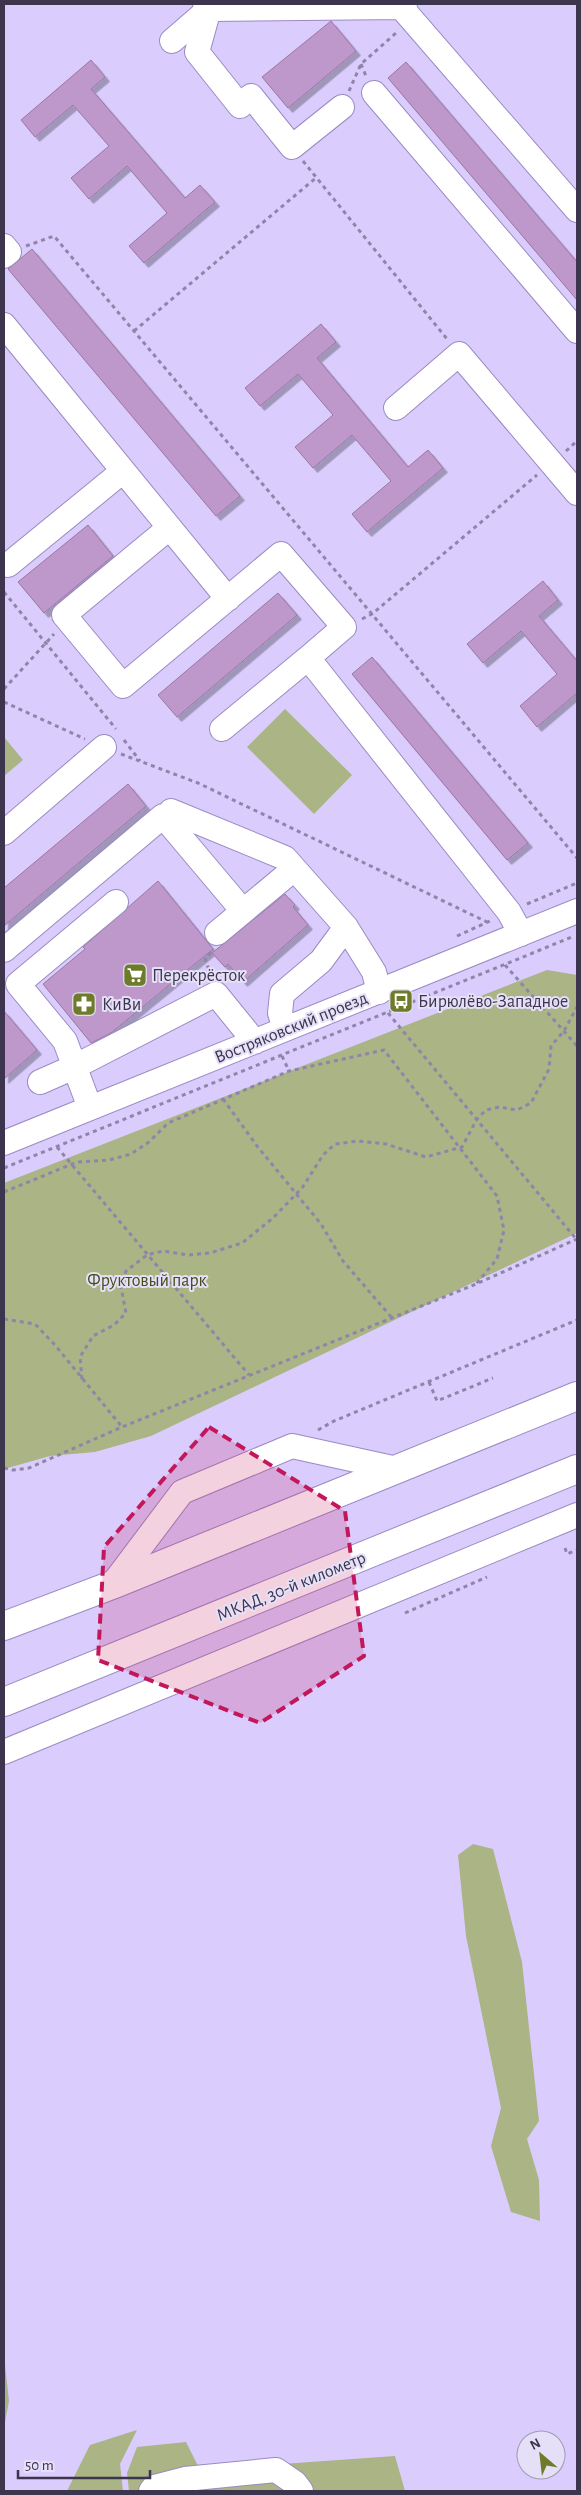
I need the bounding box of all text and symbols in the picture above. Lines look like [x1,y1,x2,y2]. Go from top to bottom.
supermarket icon: Перекрёсток [122,962,148,988]
place label: Перекрёсток [152,967,246,985]
bus stop icon: Бирюлёво-Западное [388,988,414,1014]
street label: Востряковский проезд [212,989,370,1067]
pharmacy icon: КиВи [71,991,97,1017]
place label: Бирюлёво-Западное [418,993,568,1011]
place label: КиВи [102,996,141,1014]
park label: Фруктовый парк [87,1272,208,1290]
street label: МКАД, 30-й километр [214,1549,369,1625]
north arrow [516,2430,566,2480]
text: N [528,2436,543,2453]
scale bar [18,2448,150,2480]
text: 50 m [25,2458,54,2473]

